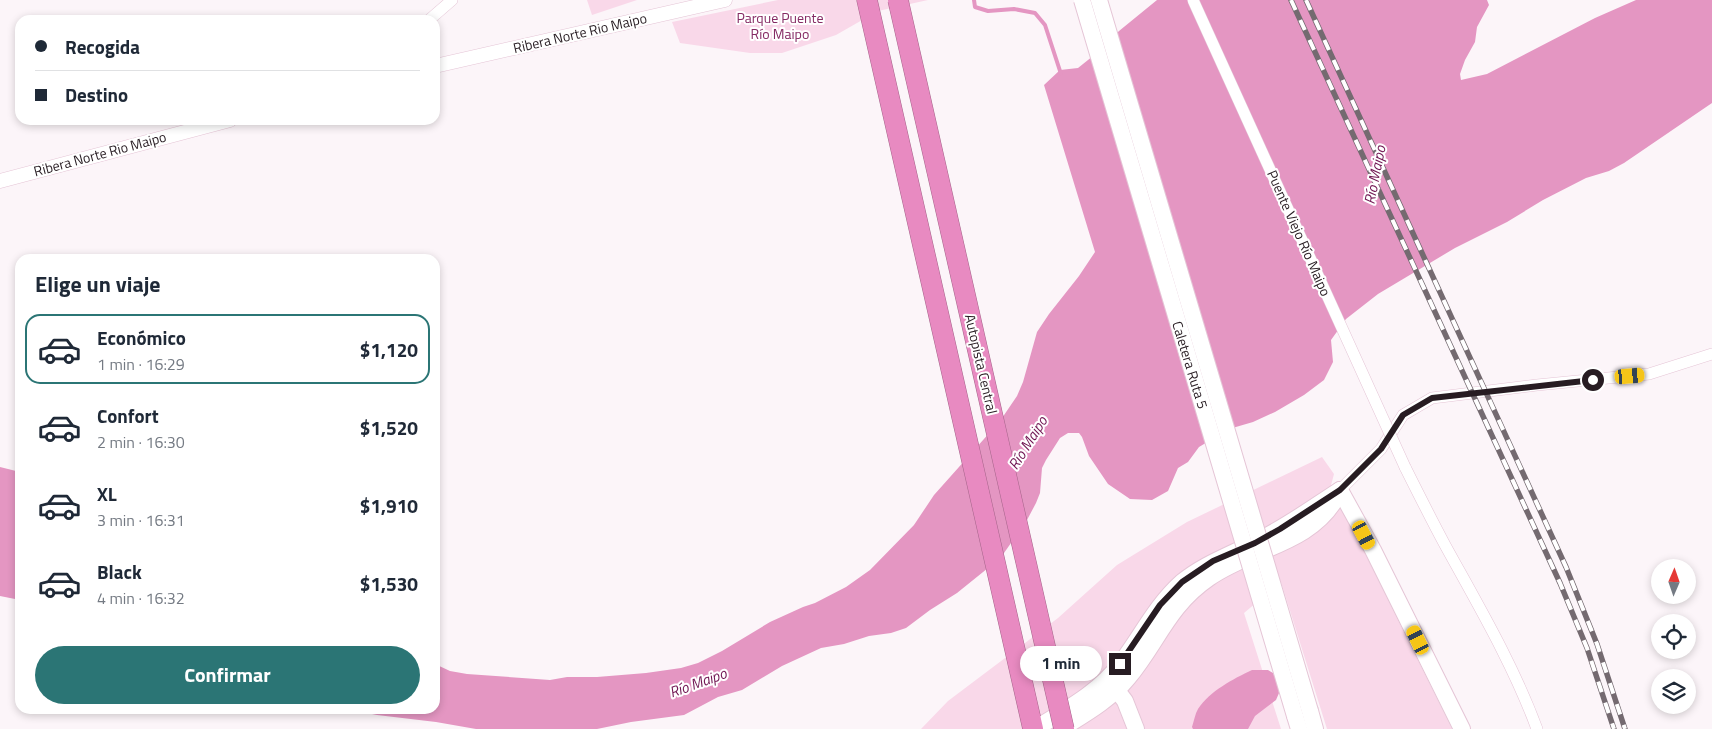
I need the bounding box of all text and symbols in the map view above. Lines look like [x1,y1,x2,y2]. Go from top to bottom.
street label: Ribera Norte Rio Maipo [511,7,649,58]
park label: Parque Puente Río Maipo [736,7,824,44]
text: Recogida [65,32,140,61]
text: Destino [65,80,128,109]
street label: Ribera Norte Rio Maipo [31,126,169,181]
water label: Río Maipo [1358,143,1392,206]
street label: Puente Viejo Río Maipo [1262,166,1337,299]
text: Elige un viaje [35,267,161,301]
street label: Autopista Central [960,312,1003,416]
street label: Caletera Ruta 5 [1167,318,1214,411]
text: Económico [97,323,186,352]
icon: car [37,327,82,372]
text: $1,120 [360,335,418,364]
text: 1 min · 16:29 [97,352,185,376]
car [1614,367,1645,385]
route start [1582,369,1604,391]
text: Confort [97,401,159,430]
icon: car [37,405,82,450]
water label: Río Maipo [1002,411,1053,474]
text: $1,520 [360,413,418,442]
text: 2 min · 16:30 [97,430,185,454]
text: XL [97,479,117,508]
icon: car [37,483,82,528]
text: $1,910 [360,491,418,520]
text: 3 min · 16:31 [97,508,185,532]
car [1350,518,1377,552]
text: Black [97,557,142,586]
north arrow [1651,559,1696,604]
map controls [1651,559,1696,714]
icon: car [37,561,82,606]
text: $1,530 [360,569,418,598]
text: 4 min · 16:32 [97,586,185,610]
button: locate [1651,614,1696,659]
car [1404,623,1431,657]
button: Confirmar [35,646,420,704]
callout: 1 min [1020,646,1102,682]
text: 1 min [1042,651,1080,675]
route end [1109,653,1131,675]
water label: Río Maipo [666,661,730,703]
button: layers [1651,669,1696,714]

